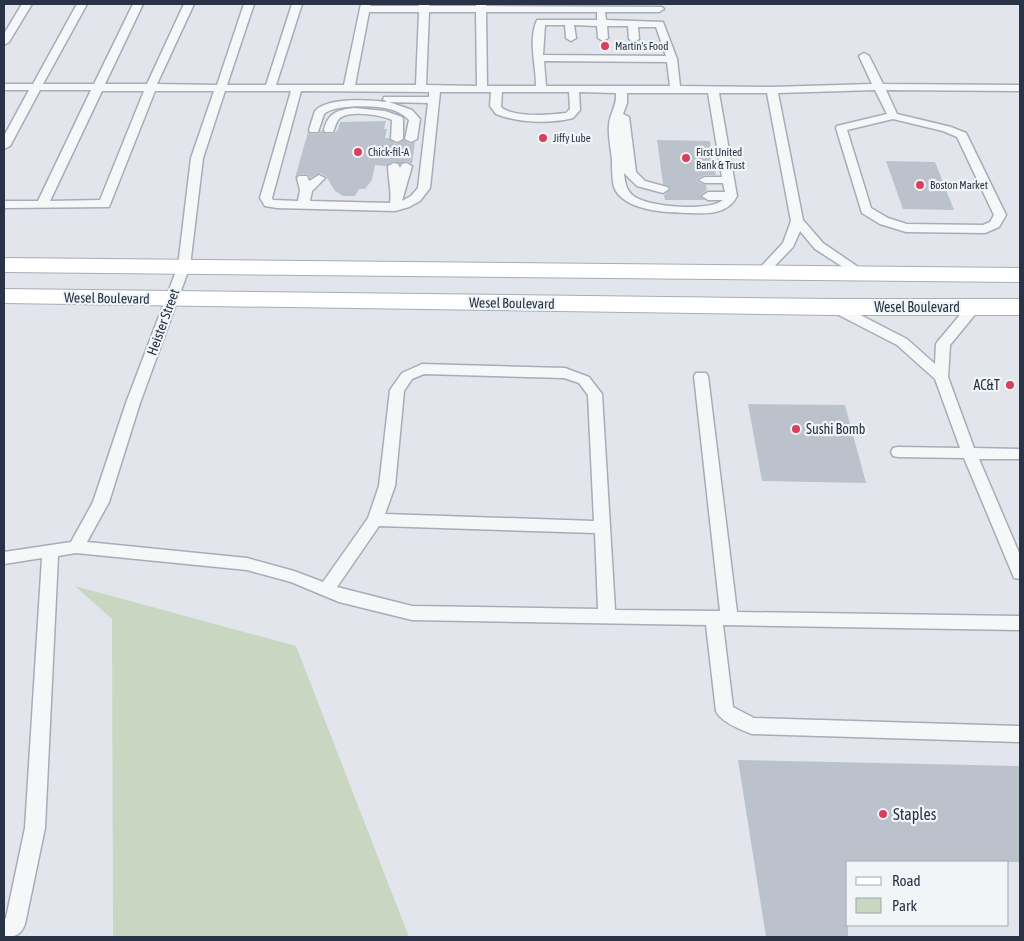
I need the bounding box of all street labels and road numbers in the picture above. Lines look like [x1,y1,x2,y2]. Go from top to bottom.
street label: Heister Street [144,287,182,357]
street label: Wesel Boulevard [64,289,150,307]
street label: Wesel Boulevard [469,294,555,312]
street label: Wesel Boulevard [874,299,960,315]

